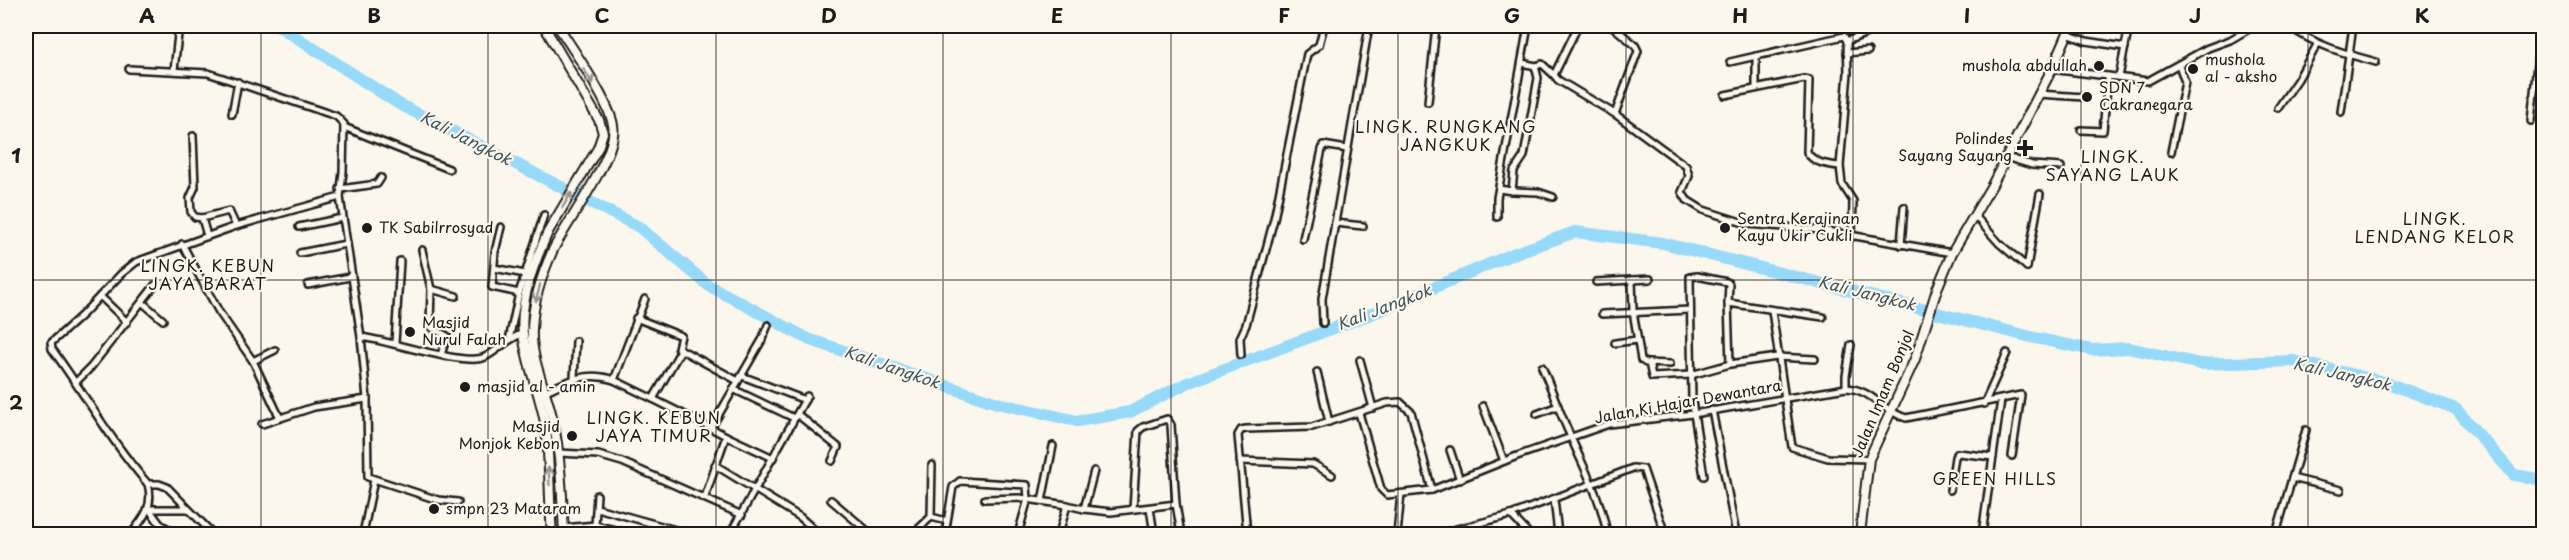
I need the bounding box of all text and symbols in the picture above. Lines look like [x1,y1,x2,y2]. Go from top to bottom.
text: A [139,0,155,30]
text: B [367,0,381,30]
text: C [594,0,610,30]
text: D [821,0,837,30]
text: E [1051,0,1063,30]
text: F [1278,0,1290,30]
text: G [1504,0,1520,30]
text: H [1732,0,1748,30]
text: I [1964,0,1970,30]
text: J [2189,0,2201,30]
text: K [2415,0,2430,30]
place label: mushola al - aksho [2205,47,2277,87]
place label: mushola abdullah [1962,53,2087,76]
marker: mushola abdullah [2092,59,2106,73]
marker: mushola al - aksho [2186,62,2200,76]
one-way arrow [582,67,594,84]
place label: SDN 7 Cakranegara [2099,75,2193,115]
marker: SDN 7 Cakranegara [2080,90,2094,104]
water label: Kali Jangkok [417,104,517,171]
district label: LINGK. RUNGKANG JANGKUK [1355,114,1537,156]
place label: Polindes Sayang Sayang [1898,126,2012,166]
marker: Polindes Sayang Sayang [2016,139,2034,157]
text: 1 [11,140,21,170]
district label: LINGK. SAYANG LAUK [2046,144,2180,186]
one-way arrow [562,192,574,209]
place label: Sentra Kerajinan Kayu Ukir Cukli [1737,206,1860,246]
district label: LINGK. LENDANG KELOR [2354,206,2516,248]
place label: TK Sabilrrosyad [379,215,493,238]
marker: TK Sabilrrosyad [360,221,374,235]
marker: Sentra Kerajinan Kayu Ukir Cukli [1718,221,1732,235]
district label: LINGK. KEBUN JAYA BARAT [140,253,276,295]
water label: Kali Jangkok [1816,268,1919,316]
water label: Kali Jangkok [1333,277,1435,335]
one-way arrow [532,283,543,302]
place label: Masjid Nurul Falah [422,310,506,350]
marker: Masjid Nurul Falah [403,325,417,339]
street label: Jalan Imam Bonjol [1844,326,1919,461]
water label: Kali Jangkok [841,338,944,394]
water label: Kali Jangkok [2291,350,2394,396]
street label: Jalan Ki Hajar Dewantara [1592,373,1784,428]
place label: masjid al - amin [477,374,596,397]
marker: masjid al - amin [458,380,472,394]
text: 2 [9,387,23,417]
district label: LINGK. KEBUN JAYA TIMUR [586,405,722,447]
place label: Masjid Monjok Kebon [459,414,560,454]
marker: Masjid Monjok Kebon [565,429,579,443]
district label: GREEN HILLS [1933,466,2057,490]
one-way arrow [543,467,554,487]
place label: smpn 23 Mataram [446,496,581,519]
marker: smpn 23 Mataram [427,502,441,516]

